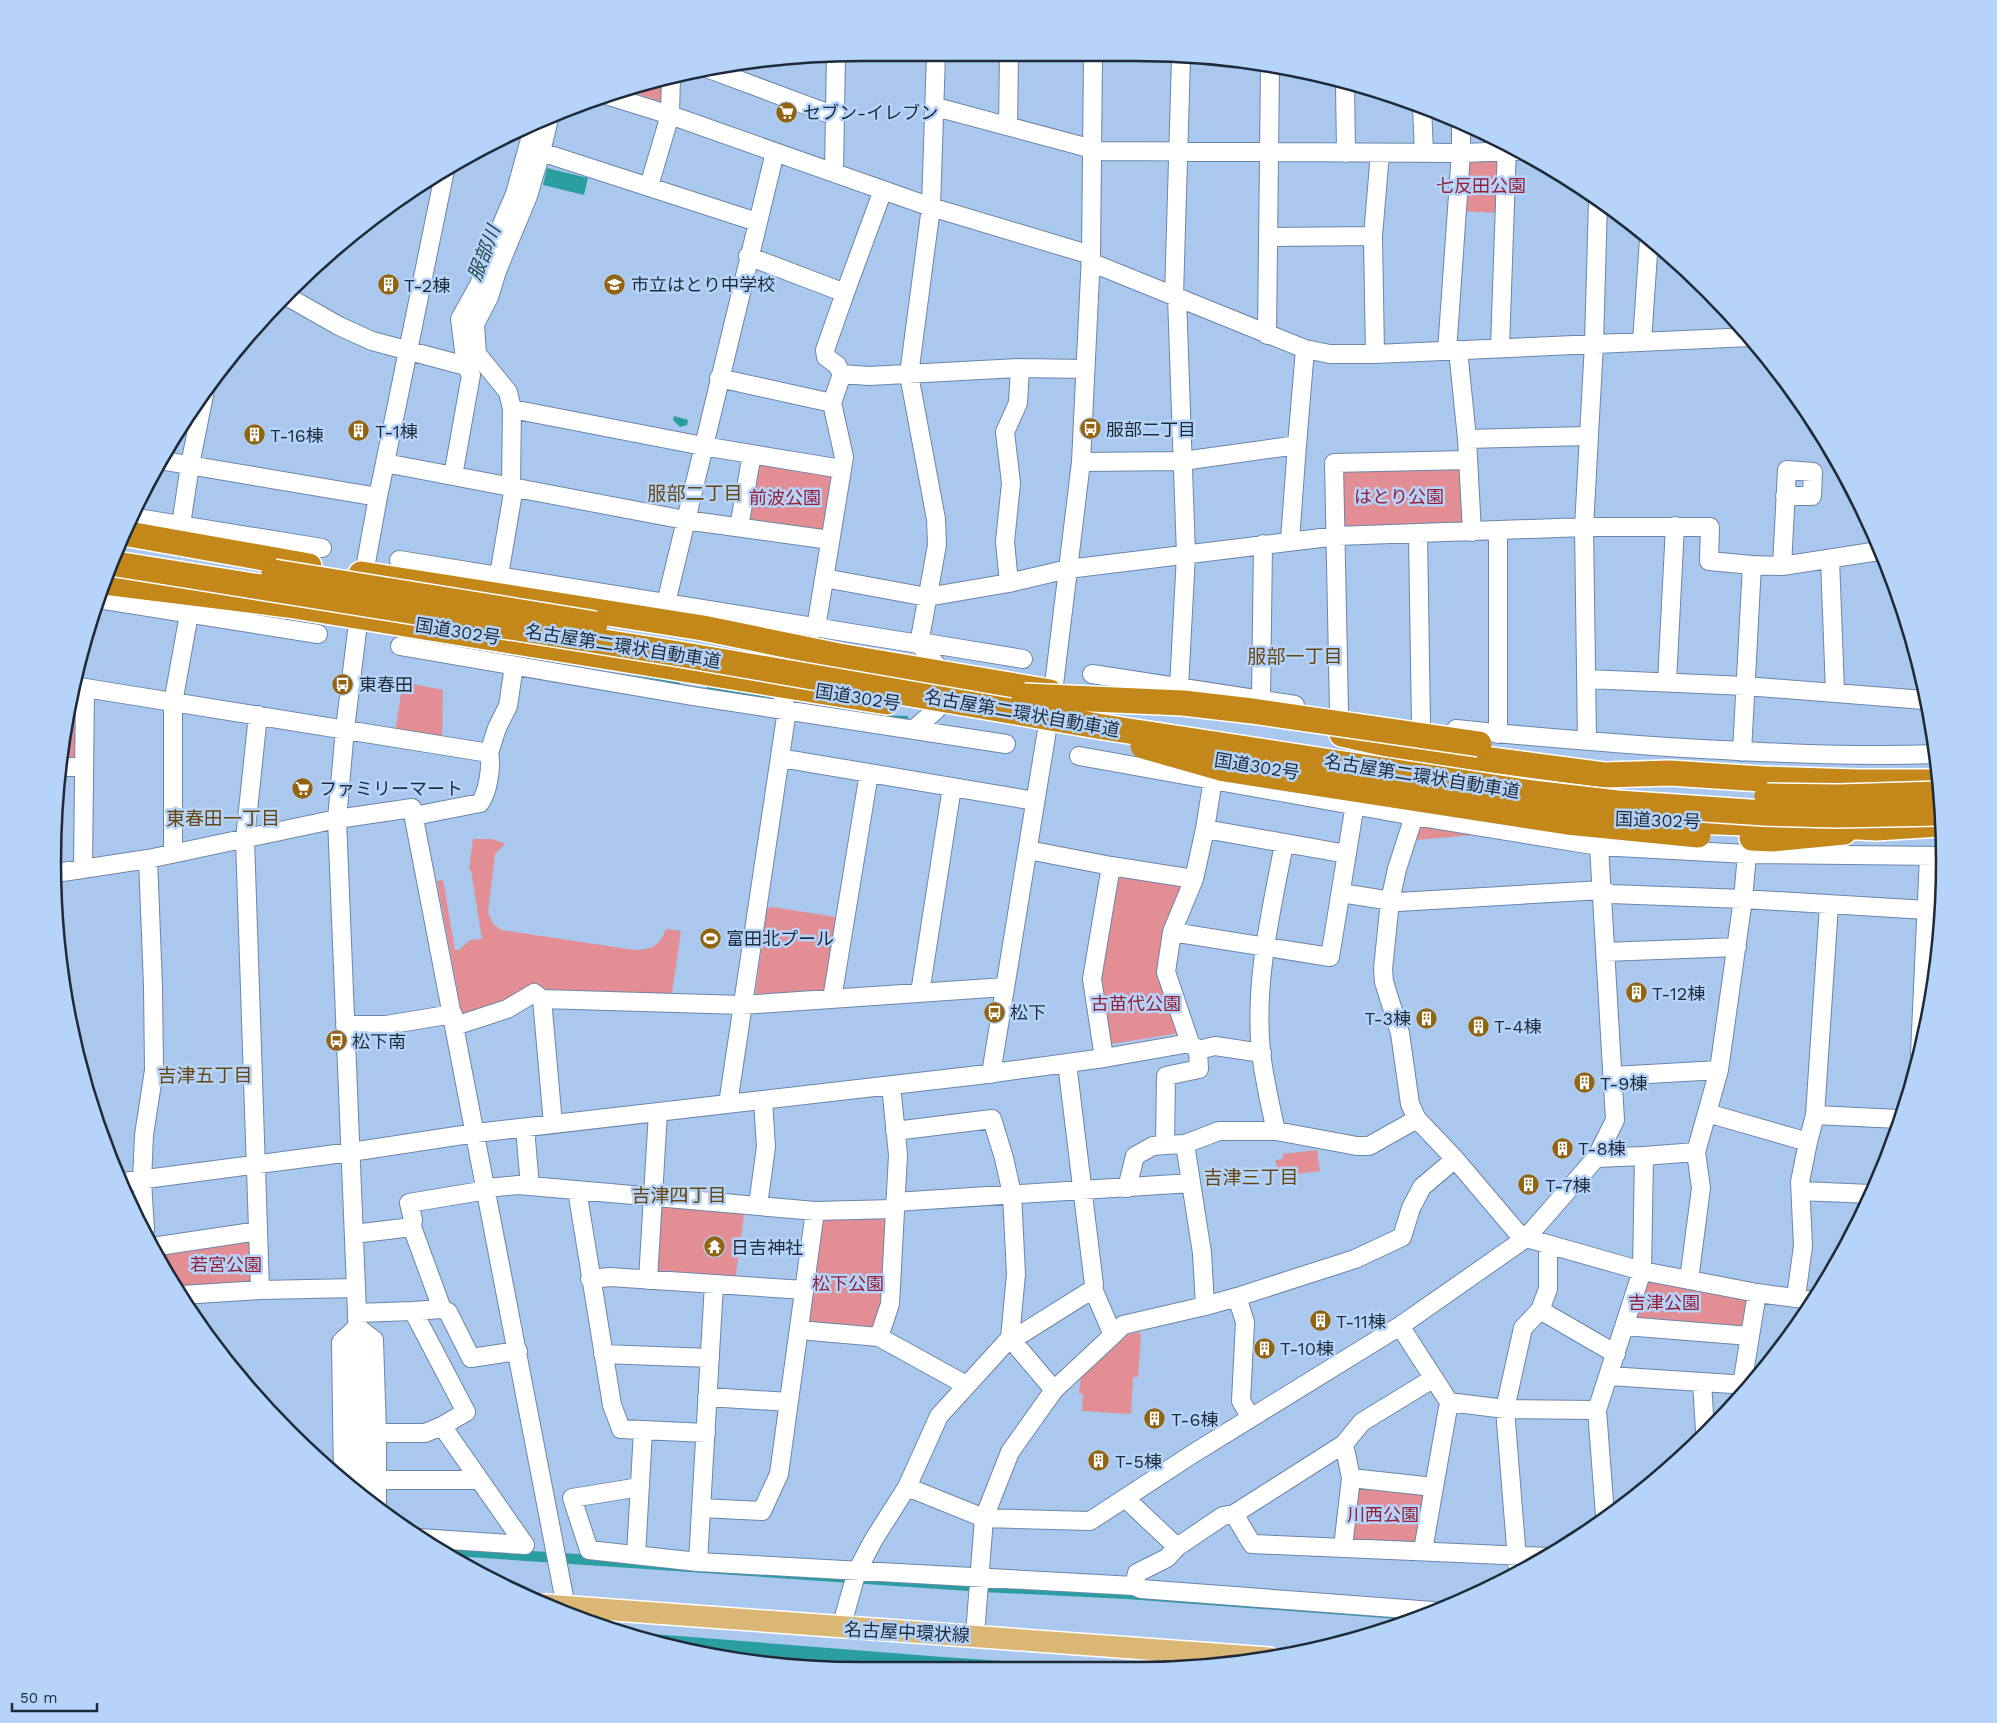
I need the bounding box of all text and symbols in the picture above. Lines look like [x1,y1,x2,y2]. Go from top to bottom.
supermarket icon: セブン-イレブン [775,100,799,124]
place label: セブン-イレブン [803,102,938,123]
park label: 七反田公園 [1436,175,1526,196]
water label: 服部川 [463,220,506,284]
school or university icon: 市立はとり中学校 [603,272,627,296]
building icon: T-2棟 [376,273,400,297]
place label: 市立はとり中学校 [631,274,775,295]
place label: T-2棟 [404,275,450,296]
bus stop icon: 服部二丁目 [1078,417,1102,441]
building icon: T-1棟 [347,419,371,443]
place label: 服部二丁目 [1106,419,1196,440]
place label: T-1棟 [375,421,418,442]
building icon: T-16棟 [242,423,266,447]
place label: T-16棟 [270,425,324,446]
district label: 服部二丁目 [647,482,743,505]
park label: はとり公園 [1354,486,1444,507]
park label: 前波公園 [749,487,821,508]
street label: 国道302号 [414,614,502,648]
street label: 名古屋第二環状自動車道 [524,620,722,672]
district label: 服部一丁目 [1247,645,1343,668]
bus stop icon: 東春田 [331,672,355,696]
place label: 東春田 [359,674,413,695]
street label: 国道302号 [814,680,902,714]
street label: 名古屋第二環状自動車道 [923,685,1121,741]
street label: 国道302号 [1213,749,1301,783]
street label: 名古屋第二環状自動車道 [1323,750,1521,802]
supermarket icon: ファミリーマート [291,776,315,800]
place label: ファミリーマート [319,778,463,799]
district label: 東春田一丁目 [166,807,280,830]
street label: 国道302号 [1615,808,1701,832]
sports icon: 富田北プール [698,926,722,950]
place label: 富田北プール [726,928,834,949]
building icon: T-12棟 [1624,981,1648,1005]
place label: T-12棟 [1652,983,1705,1004]
park label: 古苗代公園 [1091,993,1181,1014]
bus stop icon: 松下 [982,1000,1006,1024]
place label: 松下 [1010,1002,1046,1023]
building icon: T-3棟 [1415,1006,1439,1030]
place label: T-3棟 [1364,1008,1411,1029]
building icon: T-4棟 [1466,1014,1490,1038]
place label: T-4棟 [1494,1016,1541,1037]
bus stop icon: 松下南 [324,1029,348,1053]
place label: 松下南 [352,1031,406,1052]
district label: 吉津五丁目 [157,1064,253,1087]
building icon: T-9棟 [1572,1071,1596,1095]
place label: T-9棟 [1600,1073,1647,1094]
building icon: T-8棟 [1550,1136,1574,1160]
place label: T-8棟 [1578,1138,1625,1159]
district label: 吉津三丁目 [1203,1166,1299,1189]
building icon: T-7棟 [1517,1173,1541,1197]
place label: T-7棟 [1545,1175,1590,1196]
district label: 吉津四丁目 [631,1184,727,1207]
temple icon: 日吉神社 [703,1235,727,1259]
place label: 日吉神社 [731,1237,803,1258]
park label: 若宮公園 [190,1254,262,1275]
park label: 松下公園 [812,1273,884,1294]
park label: 吉津公園 [1628,1292,1700,1313]
building icon: T-11棟 [1308,1309,1332,1333]
place label: T-11棟 [1336,1311,1386,1332]
building icon: T-10棟 [1252,1336,1276,1360]
place label: T-10棟 [1280,1338,1334,1359]
building icon: T-6棟 [1143,1407,1167,1431]
place label: T-6棟 [1171,1409,1218,1430]
building icon: T-5棟 [1087,1449,1111,1473]
place label: T-5棟 [1115,1451,1162,1472]
park label: 川西公園 [1347,1504,1419,1525]
street label: 名古屋中環状線 [844,1618,970,1646]
scale bar [12,1680,98,1712]
text: 50 m [20,1689,57,1707]

